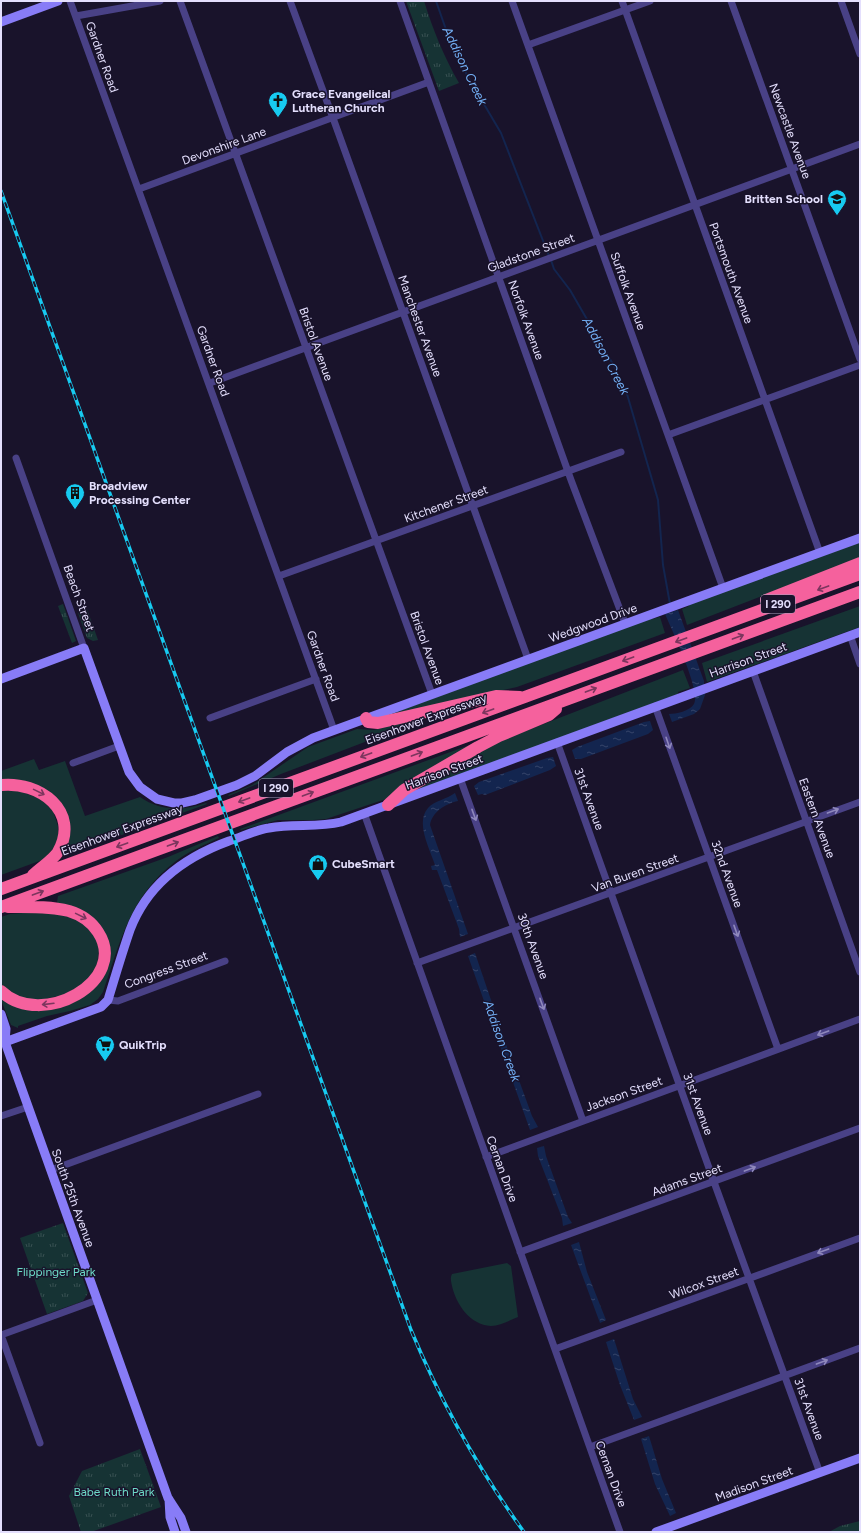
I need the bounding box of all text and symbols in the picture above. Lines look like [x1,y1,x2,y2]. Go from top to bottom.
street label: Gardner Road [83,20,121,94]
water label: Addison Creek [439,23,491,108]
street label: Newcastle Avenue [766,81,814,181]
place label: Grace Evangelical Lutheran Church [292,87,391,115]
church icon: Grace Evangelical Lutheran Church [267,90,289,118]
street label: Devonshire Lane [180,124,268,168]
school or university icon: Britten School [826,188,848,216]
place label: Britten School [745,192,823,206]
street label: Portsmouth Avenue [706,221,756,326]
street label: Gladstone Street [485,231,577,275]
street label: Suffolk Avenue [607,250,649,332]
street label: Manchester Avenue [395,273,445,379]
street label: Norfolk Avenue [505,278,547,362]
street label: Bristol Avenue [296,305,336,383]
water label: Addison Creek [579,314,633,398]
street label: Gardner Road [194,324,232,398]
place label: Broadview Processing Center [89,479,191,507]
building icon: Broadview Processing Center [64,482,86,510]
street label: Kitchener Street [402,482,490,526]
street label: Beach Street [60,563,98,634]
one-way arrow [818,584,830,592]
road number: I 290 [761,595,795,613]
street label: Wedgwood Drive [547,600,639,645]
street label: Bristol Avenue [407,609,447,687]
street label: Gardner Road [304,629,342,703]
one-way arrow [732,632,744,640]
one-way arrow [674,637,687,644]
street label: Harrison Street [707,639,789,681]
one-way arrow [623,656,635,664]
one-way arrow [585,686,597,694]
street label: Eisenhower Expressway [363,690,489,748]
one-way arrow [483,707,495,715]
one-way arrow [665,736,673,748]
one-way arrow [410,750,422,758]
street label: Harrison Street [403,751,485,793]
one-way arrow [361,752,373,760]
street label: 31st Avenue [571,766,607,832]
street label: Eastern Avenue [796,776,838,860]
road number: I 290 [259,779,293,797]
one-way arrow [32,789,44,796]
one-way arrow [301,790,314,797]
one-way arrow [238,797,251,804]
street label: Eisenhower Expressway [59,801,185,859]
one-way arrow [827,807,839,815]
one-way arrow [470,808,478,820]
street label: 32nd Avenue [708,838,746,910]
one-way arrow [166,839,178,847]
one-way arrow [117,841,129,849]
street label: Van Buren Street [590,851,681,895]
shop icon: CubeSmart [307,853,329,881]
place label: CubeSmart [332,857,395,871]
one-way arrow [31,889,43,897]
street label: 30th Avenue [515,911,552,981]
one-way arrow [74,913,86,920]
one-way arrow [732,925,740,937]
street label: Congress Street [122,948,210,992]
water label: Addison Creek [480,997,524,1084]
one-way arrow [539,998,546,1011]
one-way arrow [41,1000,54,1008]
one-way arrow [818,1029,830,1037]
supermarket icon: QuikTrip [94,1034,116,1062]
place label: QuikTrip [119,1038,166,1052]
street label: 31st Avenue [680,1071,716,1137]
street label: Jackson Street [584,1074,665,1114]
street label: Cernan Drive [484,1134,521,1204]
street label: South 25th Avenue [49,1147,97,1249]
street label: Adams Street [650,1161,724,1199]
one-way arrow [744,1164,756,1172]
one-way arrow [818,1248,830,1256]
street label: Wilcox Street [667,1264,741,1302]
park label: Flippinger Park [16,1265,96,1279]
one-way arrow [816,1357,828,1365]
street label: 31st Avenue [791,1376,827,1442]
street label: Cernan Drive [593,1439,630,1509]
street label: Madison Street [713,1463,795,1505]
park label: Babe Ruth Park [73,1485,155,1499]

